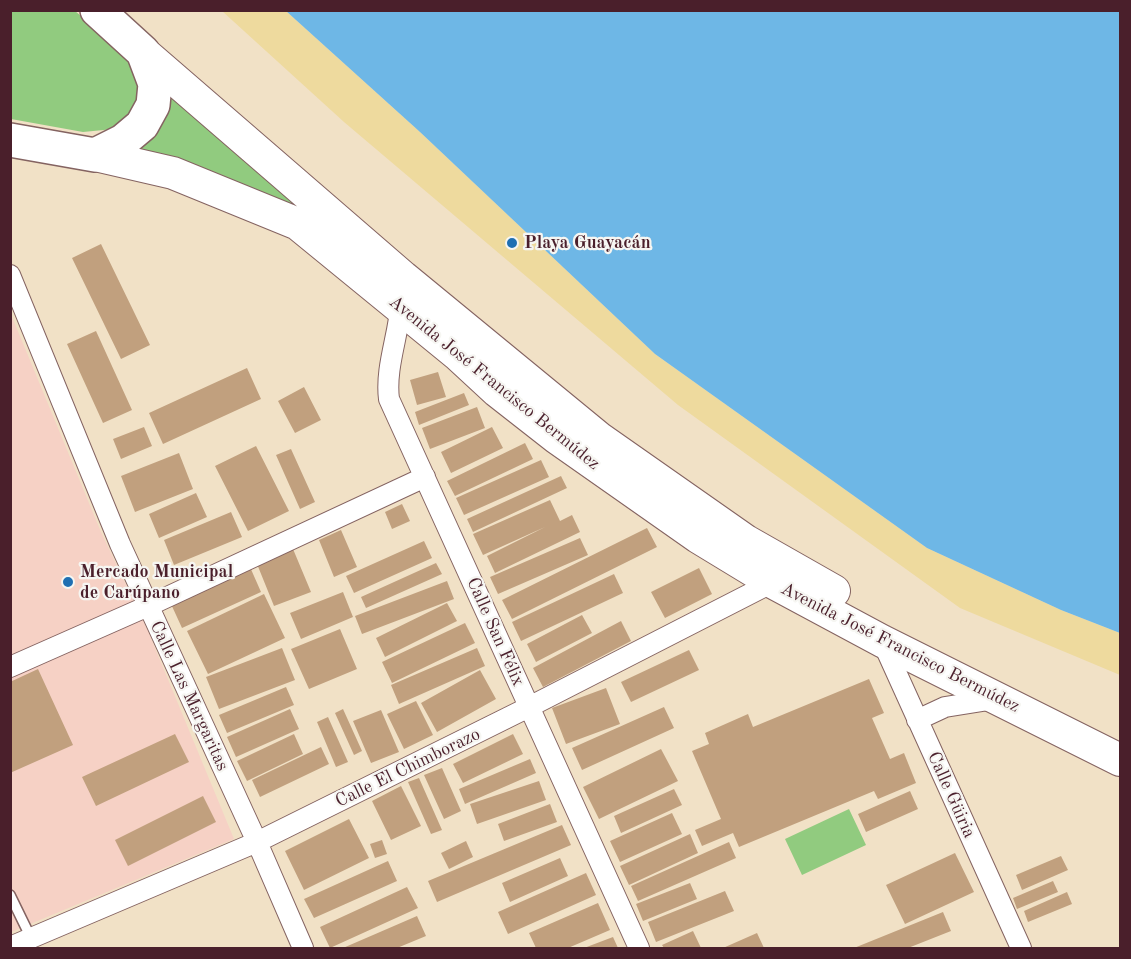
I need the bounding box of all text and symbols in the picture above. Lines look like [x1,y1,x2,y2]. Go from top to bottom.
place label: Playa Guayacán [524,232,651,254]
marker: Playa Guayacán [505,236,519,250]
street label: Avenida José Francisco Bermúdez [384,291,604,475]
place label: Mercado Municipal de Carúpano [80,561,233,604]
street label: Calle San Félix [461,574,529,690]
marker: Mercado Municipal de Carúpano [61,575,75,589]
street label: Avenida José Francisco Bermúdez [777,578,1023,718]
street label: Calle Las Margaritas [145,618,233,774]
street label: Calle El Chimborazo [332,724,484,812]
street label: Calle Güiria [922,748,980,842]

